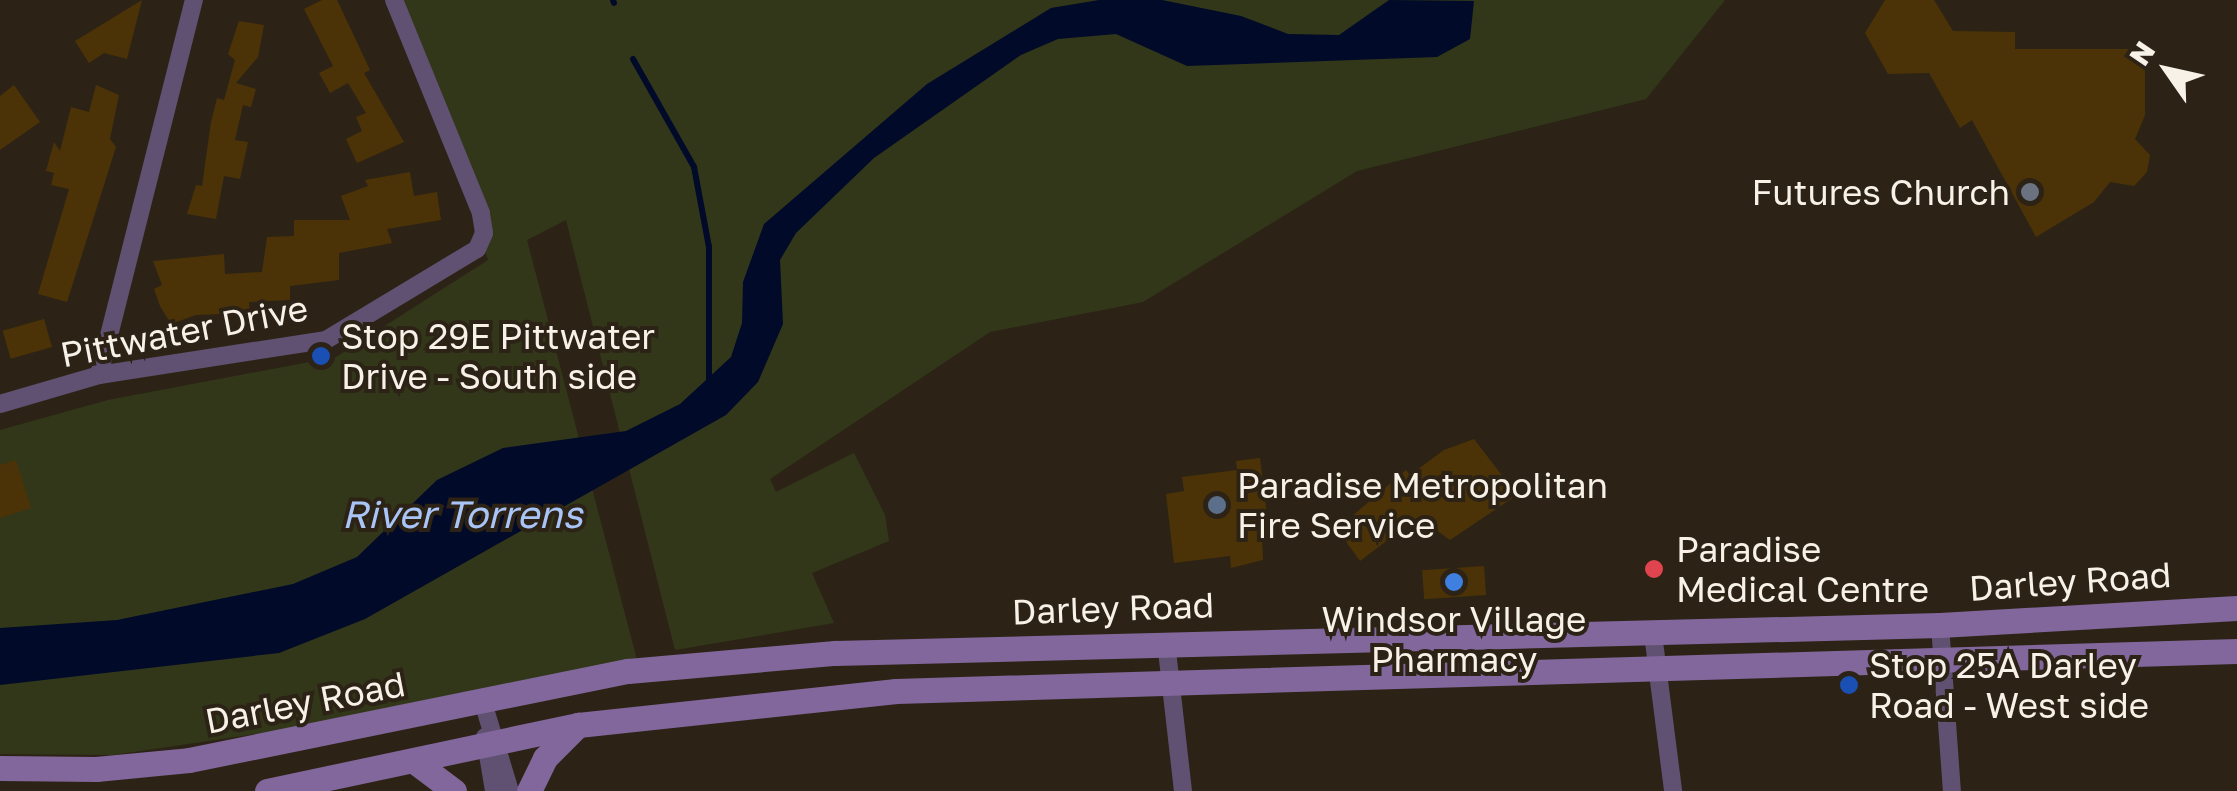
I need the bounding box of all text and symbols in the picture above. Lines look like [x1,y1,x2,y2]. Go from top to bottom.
north arrow [2117,20,2217,120]
text: N [2122,35,2161,71]
place label: Futures Church [1752,171,2010,213]
marker: Futures Church [2019,181,2041,203]
street label: Pittwater Drive [57,286,311,376]
place label: Stop 29E Pittwater Drive - South side [341,315,655,397]
marker: Stop 29E Pittwater Drive - South side [310,345,332,367]
place label: Paradise Metropolitan Fire Service [1237,464,1608,546]
water label: River Torrens [342,491,582,537]
marker: Paradise Metropolitan Fire Service [1206,494,1228,516]
place label: Paradise Medical Centre [1676,528,1929,610]
street label: Darley Road [1968,553,2172,609]
marker: Paradise Medical Centre [1641,556,1667,582]
marker: Windsor Village Pharmacy [1443,571,1465,593]
street label: Darley Road [1011,583,1215,633]
place label: Windsor Village Pharmacy [1322,598,1586,680]
place label: Stop 25A Darley Road - West side [1869,644,2149,726]
street label: Darley Road [202,662,408,742]
marker: Stop 25A Darley Road - West side [1838,674,1860,696]

